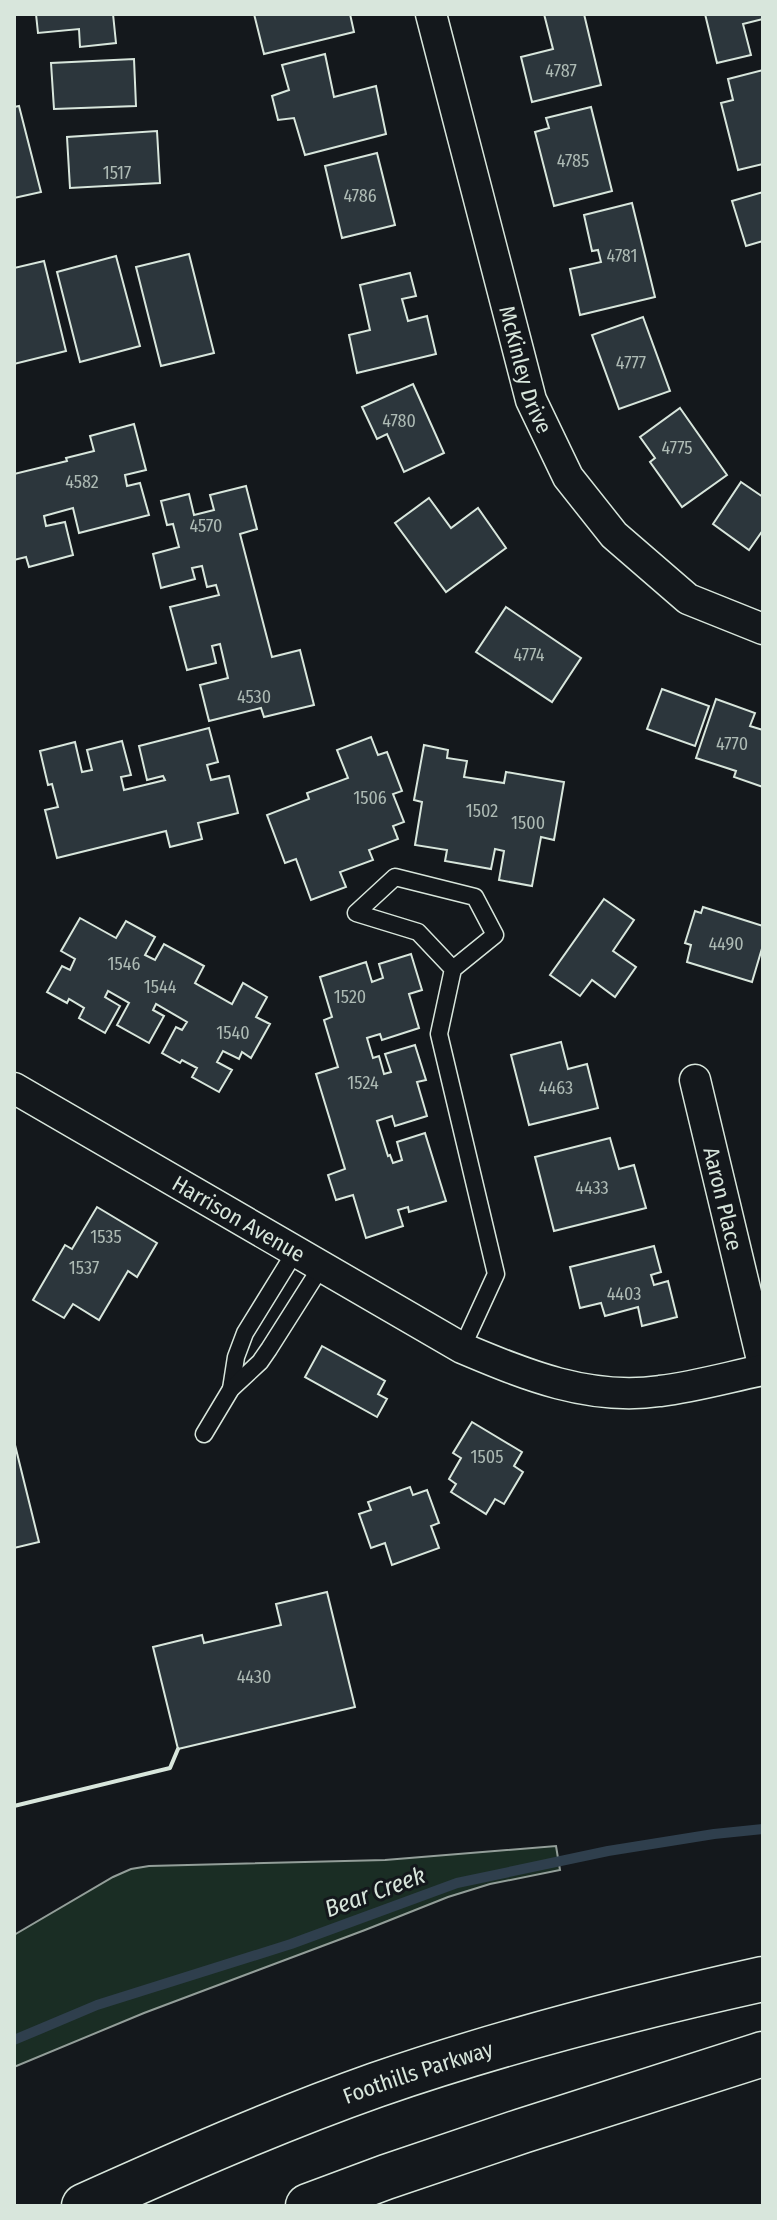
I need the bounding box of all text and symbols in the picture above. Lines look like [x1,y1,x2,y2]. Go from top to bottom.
house number: 4787 [545,60,577,82]
house number: 4785 [557,150,589,172]
house number: 1517 [103,162,131,184]
house number: 4786 [343,185,377,207]
house number: 4781 [607,245,637,267]
street label: McKinley Drive [494,303,558,438]
house number: 4777 [616,352,646,374]
house number: 4780 [382,410,416,432]
house number: 4775 [661,437,693,459]
house number: 4582 [65,471,99,493]
house number: 4570 [190,515,222,537]
house number: 4774 [513,644,545,666]
house number: 4530 [237,686,271,708]
house number: 4770 [716,733,748,755]
house number: 1506 [353,787,387,809]
house number: 1502 [466,800,498,822]
house number: 1500 [511,812,545,834]
house number: 4490 [708,933,744,955]
house number: 1546 [108,953,141,975]
house number: 1544 [144,976,177,998]
house number: 1520 [334,986,366,1008]
house number: 1540 [216,1022,250,1044]
house number: 1524 [347,1072,379,1094]
house number: 4463 [539,1077,573,1099]
street label: Aaron Place [698,1144,749,1253]
street label: Harrison Avenue [168,1169,310,1268]
house number: 4433 [575,1177,609,1199]
house number: 1535 [90,1226,122,1248]
house number: 1537 [69,1257,99,1279]
house number: 4403 [607,1283,641,1305]
house number: 1505 [471,1446,503,1468]
house number: 4430 [237,1666,271,1688]
water label: Bear Creek [321,1861,429,1923]
street label: Foothills Parkway [339,2035,496,2109]

